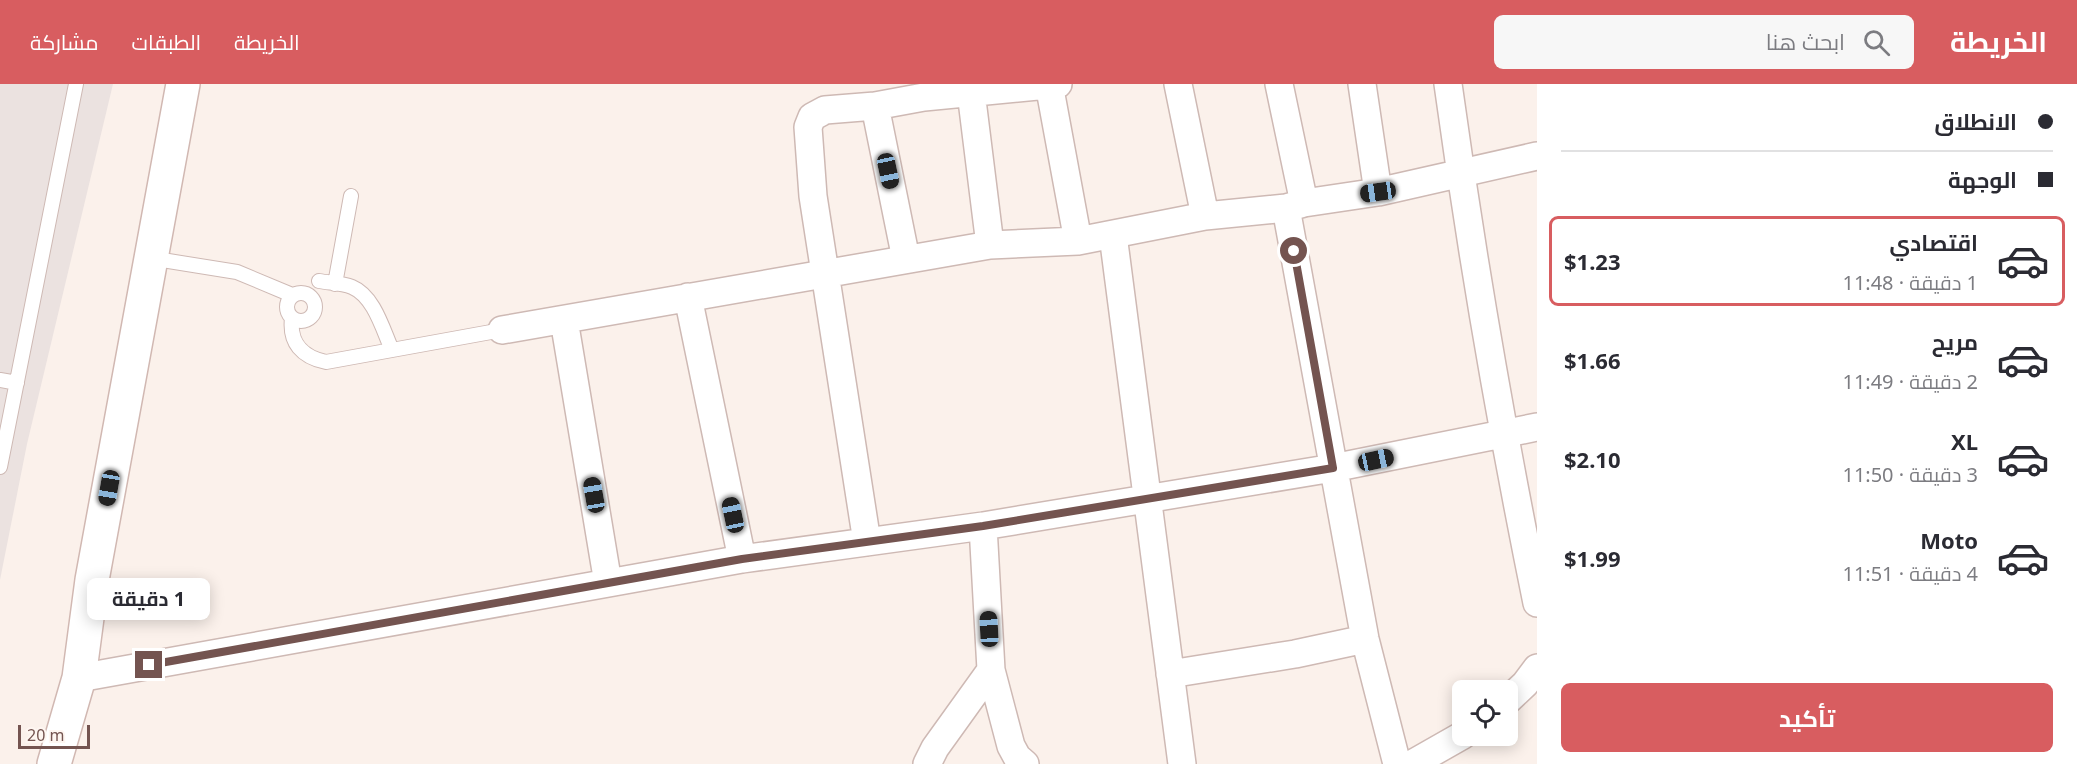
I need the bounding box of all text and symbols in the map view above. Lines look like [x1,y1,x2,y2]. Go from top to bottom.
search box [1494,15,1914,69]
text: الخريطة [1950,22,2047,60]
text: ابحث هنا [1766,26,1845,56]
icon: search [1860,26,1893,59]
text: مشاركة [30,28,99,56]
text: الطبقات [132,28,201,56]
text: الخريطة [234,28,300,56]
text: الانطلاق [1934,106,2017,136]
car [875,152,901,190]
text: الوجهة [1948,164,2017,194]
car [1359,181,1397,203]
text: اقتصادي [1889,227,1978,257]
icon: car [1996,234,2050,288]
route start [1280,237,1307,264]
text: $1.23 [1564,246,1621,276]
text: 1 دقيقة · 11:48 [1842,269,1978,296]
text: مريح [1932,326,1978,356]
icon: car [1996,333,2050,387]
text: $1.66 [1564,345,1621,375]
text: 2 دقيقة · 11:49 [1842,368,1978,395]
text: XL [1951,426,1978,456]
icon: car [1996,432,2050,486]
text: $2.10 [1564,444,1621,474]
car [1357,447,1395,473]
text: 3 دقيقة · 11:50 [1842,461,1978,488]
car [97,469,121,507]
car [582,476,606,514]
car [720,496,746,534]
text: Moto [1920,525,1978,555]
icon: car [1996,531,2050,585]
text: $1.99 [1564,543,1621,573]
text: 4 دقيقة · 11:51 [1842,560,1978,587]
callout: 1 دقيقة [88,578,210,620]
text: 1 دقيقة [112,585,185,612]
car [979,611,999,647]
route end [135,651,162,678]
map controls [1452,680,1518,746]
button: locate [1452,680,1518,746]
button: تأكيد [1561,683,2053,752]
scale bar [18,722,90,750]
text: 20 m [27,724,64,746]

